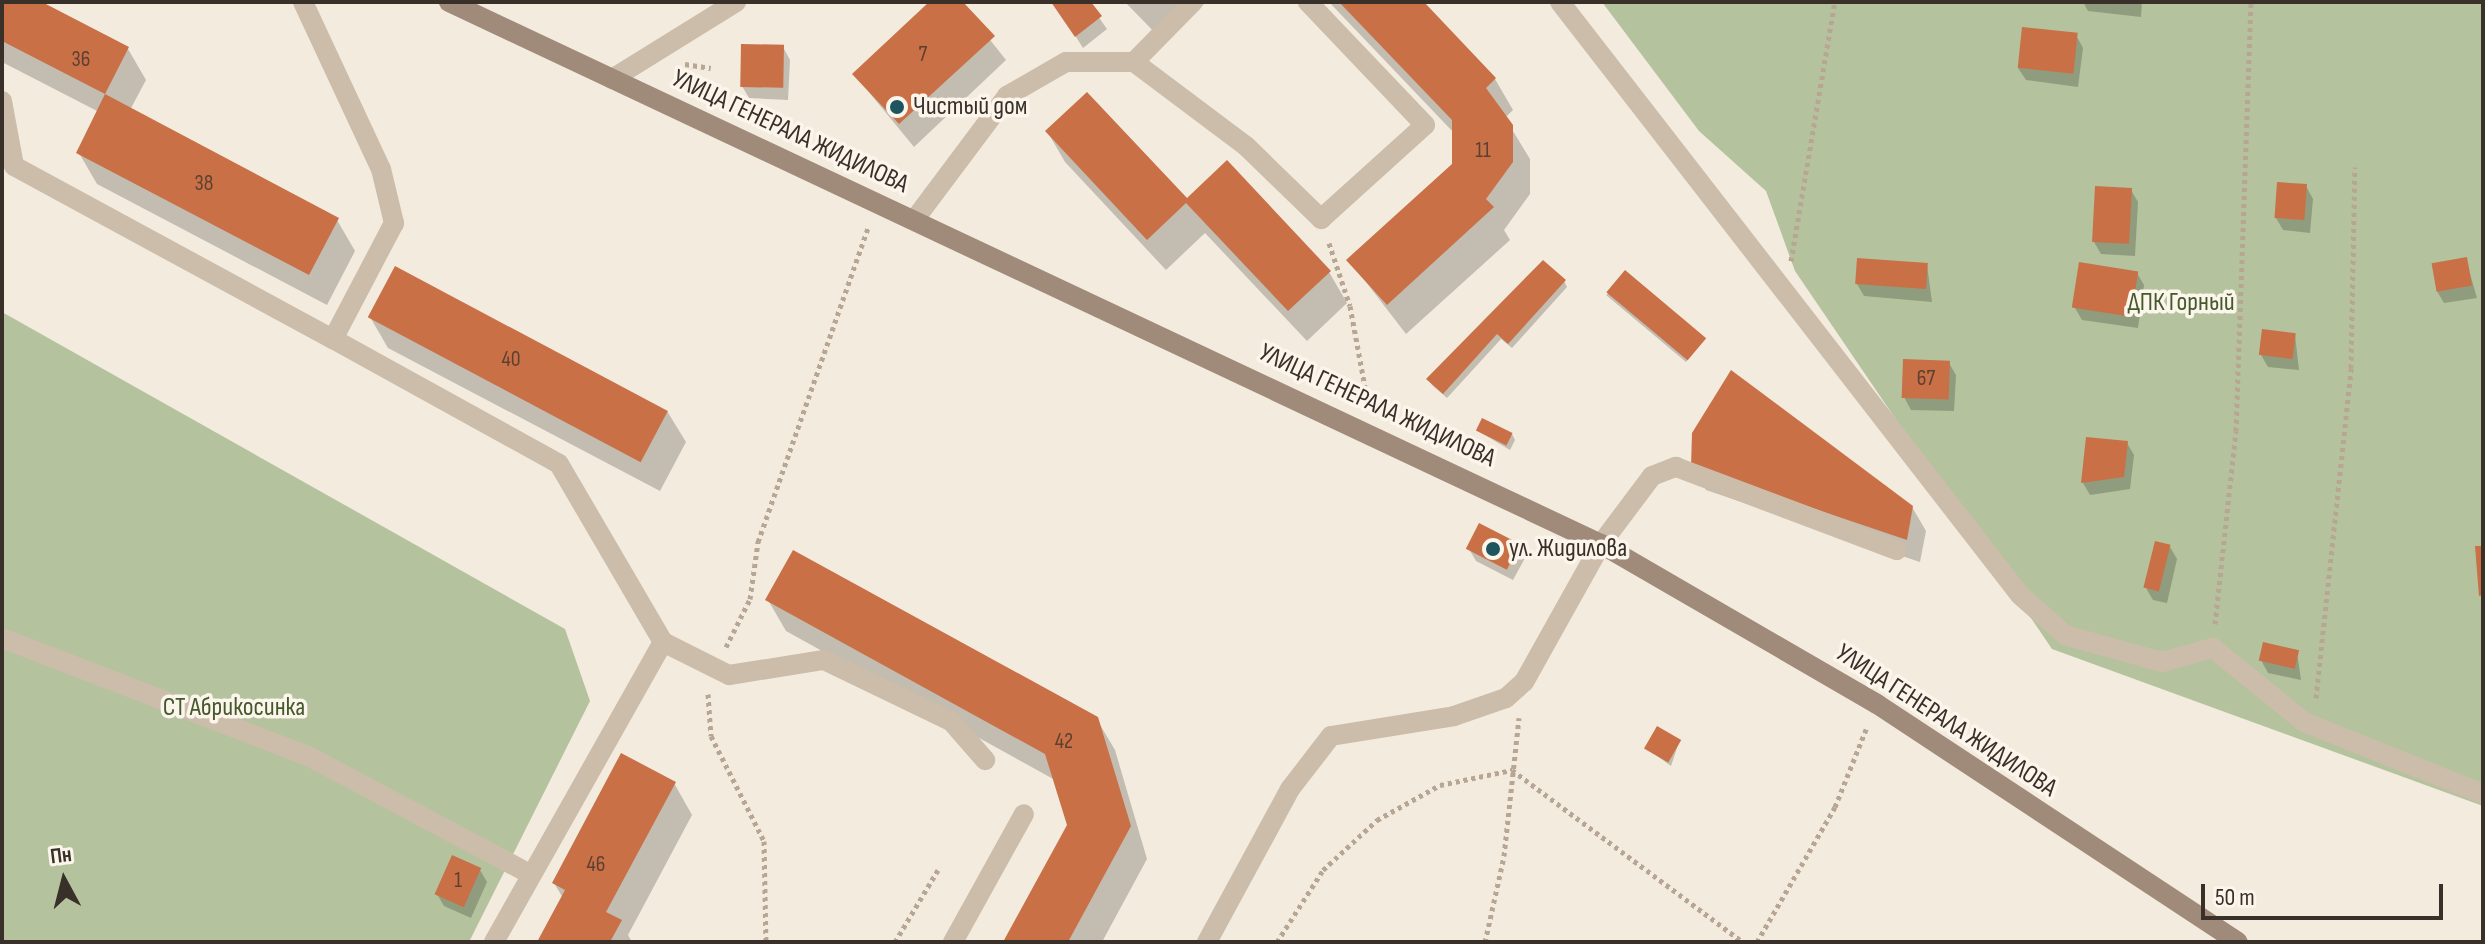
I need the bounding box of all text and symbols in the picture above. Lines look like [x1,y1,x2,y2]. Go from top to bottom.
house number: 7 [919,42,927,68]
house number: 36 [72,47,90,73]
street label: УЛИЦА ГЕНЕРАЛА ЖИДИЛОВА [667,63,913,201]
place label: Чистый дом [913,91,1027,123]
marker: Чистый дом [888,98,906,116]
house number: 11 [1475,138,1491,164]
house number: 38 [195,171,213,197]
park label: ДПК Горный [2127,287,2235,319]
street label: УЛИЦА ГЕНЕРАЛА ЖИДИЛОВА [1254,337,1500,475]
house number: 40 [501,347,521,373]
house number: 67 [1917,366,1935,392]
place label: ул. Жидилова [1509,533,1627,565]
marker: ул. Жидилова [1484,540,1502,558]
street label: УЛИЦА ГЕНЕРАЛА ЖИДИЛОВА [1830,638,2062,804]
park label: СТ Абрикосинка [163,692,305,724]
house number: 42 [1055,729,1073,755]
north arrow [24,840,104,920]
text: Пн [49,841,73,870]
house number: 46 [587,852,605,878]
house number: 1 [454,868,462,894]
scale bar [2205,868,2447,918]
text: 50 m [2215,883,2255,912]

